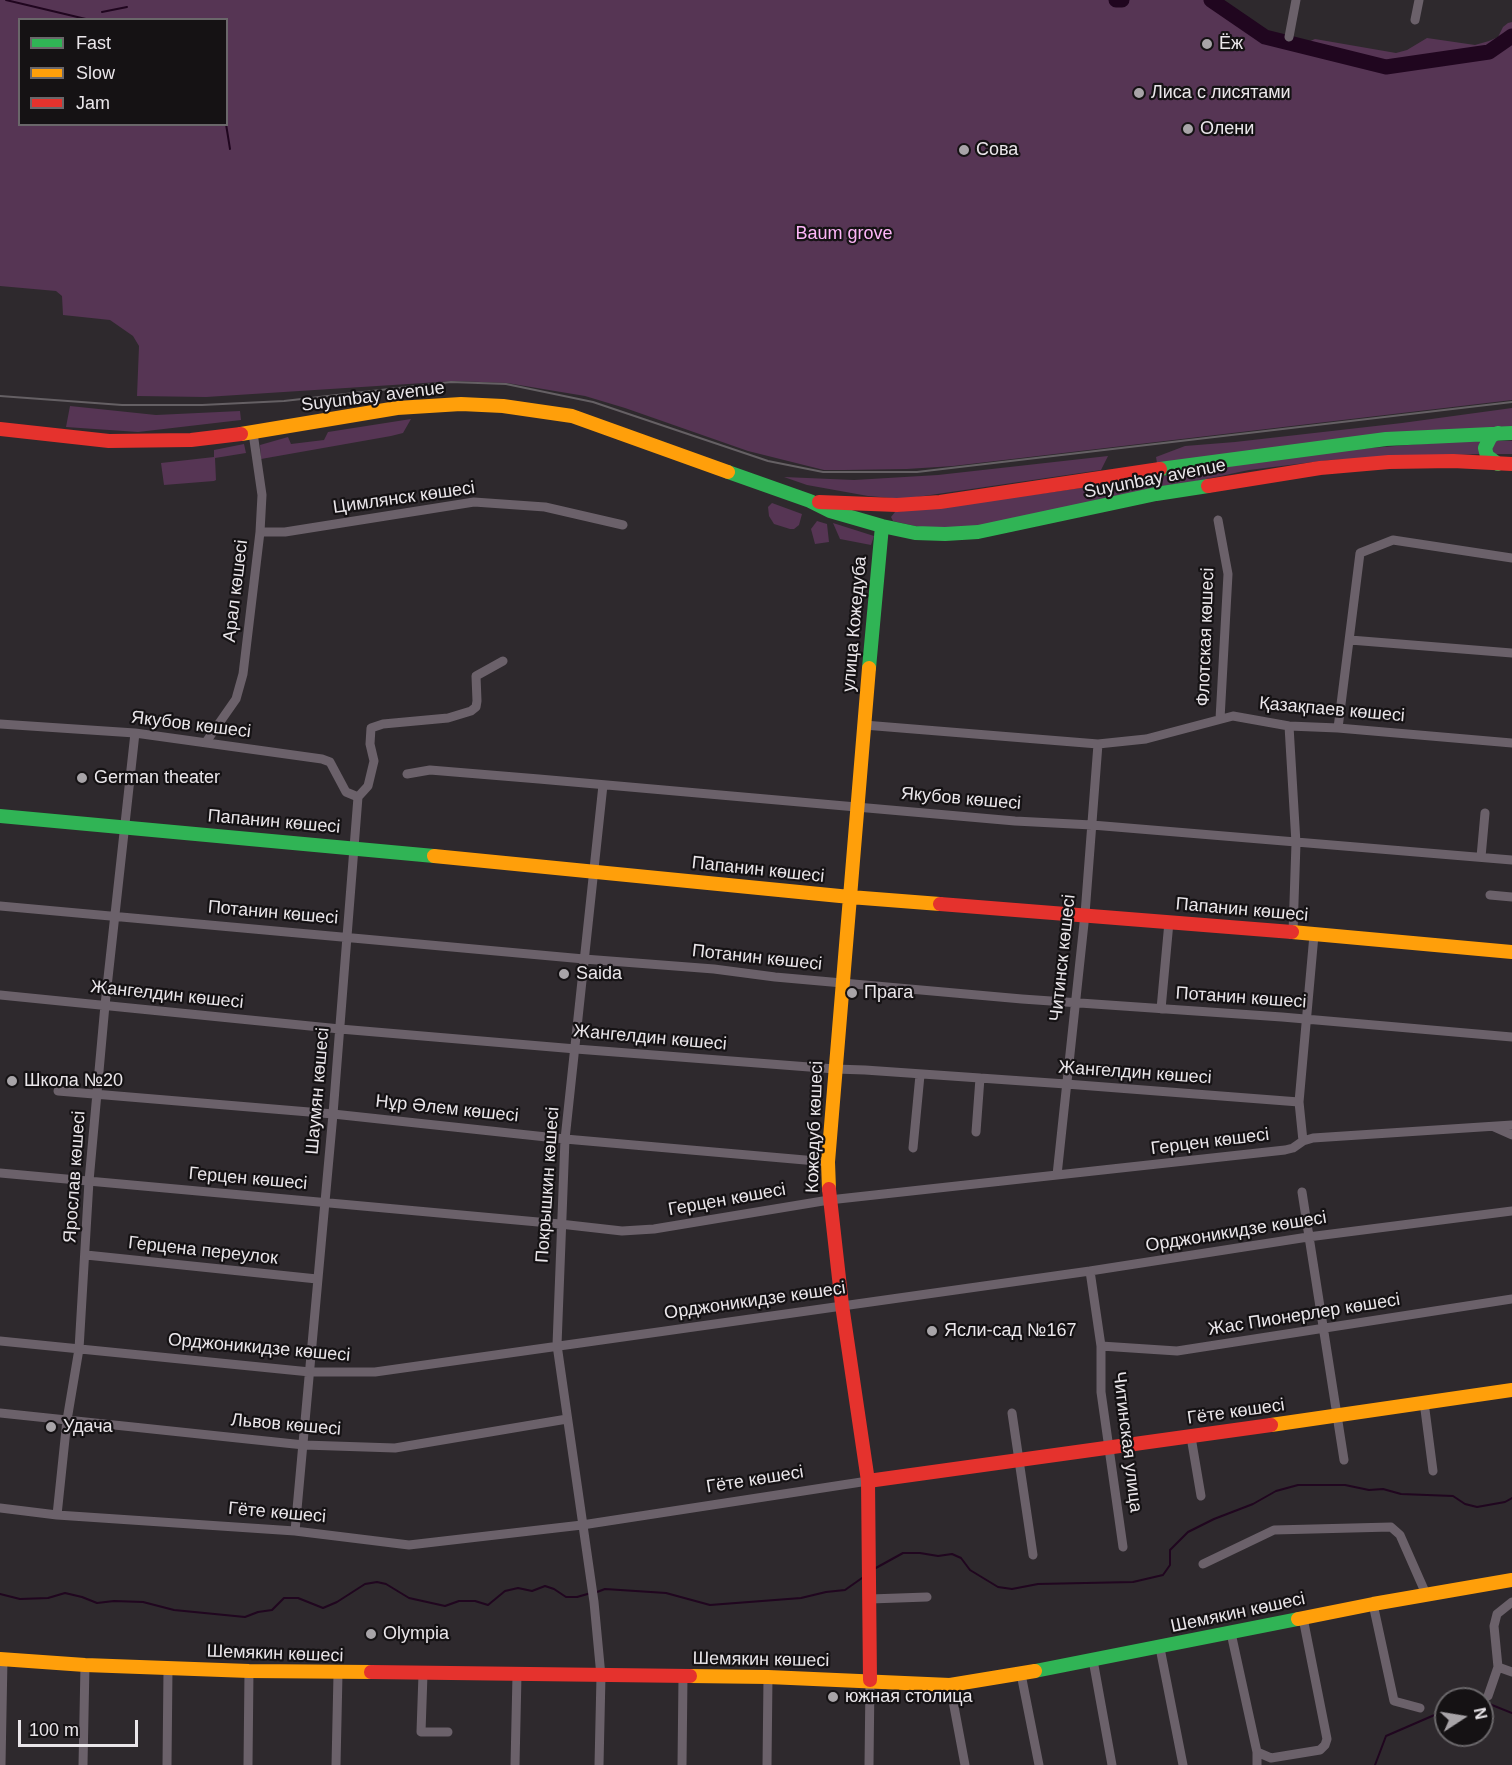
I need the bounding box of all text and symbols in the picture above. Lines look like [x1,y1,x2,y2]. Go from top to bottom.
legend [18,18,228,126]
text: Fast [76,33,111,53]
place label: Ёж [1219,33,1243,55]
marker: Ёж [1200,37,1214,51]
text: Slow [76,63,115,83]
place label: Лиса с лисятами [1151,82,1291,104]
marker: Лиса с лисятами [1132,86,1146,100]
text: Jam [76,93,110,113]
place label: Олени [1200,118,1254,140]
marker: Олени [1181,122,1195,136]
place label: Сова [976,139,1018,161]
marker: Сова [957,143,971,157]
park label: Baum grove [795,223,893,245]
street label: Suyunbay avenue [300,377,446,417]
street label: Suyunbay avenue [1082,455,1228,503]
street label: Цимлянск көшесі [332,477,476,519]
street label: Арал көшесі [219,539,253,643]
street label: улица Кожедуба [838,555,872,693]
street label: Флотская көшесі [1193,567,1219,707]
street label: Қазақпаев көшесі [1258,693,1406,727]
street label: Якубов көшесі [130,707,252,743]
place label: German theater [94,767,220,789]
marker: German theater [75,771,89,785]
street label: Якубов көшесі [900,783,1022,815]
street label: Папанин көшесі [207,805,341,839]
street label: Папанин көшесі [691,852,825,888]
street label: Читинск көшесі [1046,893,1080,1023]
street label: Папанин көшесі [1175,893,1309,927]
street label: Потанин көшесі [207,897,339,929]
street label: Потанин көшесі [691,940,823,976]
place label: Saida [576,963,622,985]
marker: Saida [557,967,571,981]
street label: Жангелдин көшесі [89,976,245,1014]
place label: Прага [864,982,913,1004]
street label: Потанин көшесі [1175,983,1307,1013]
marker: Прага [845,986,859,1000]
street label: Жангелдин көшесі [573,1021,727,1055]
street label: Шаумян көшесі [302,1027,334,1155]
street label: Жангелдин көшесі [1058,1057,1212,1089]
street label: Кожедуб көшесі [802,1061,828,1193]
place label: Школа №20 [24,1070,123,1092]
marker: Школа №20 [5,1074,19,1088]
street label: Нұр Әлем көшесі [374,1091,520,1127]
street label: Покрышкин көшесі [532,1106,564,1264]
street label: Ярослав көшесі [60,1110,90,1244]
street label: Герцен көшесі [1150,1124,1270,1160]
street label: Герцен көшесі [188,1163,308,1195]
street label: Герцен көшесі [667,1179,787,1221]
street label: Орджоникидзе көшесі [1144,1207,1328,1257]
street label: Герцена переулок [127,1232,279,1270]
street label: Орджоникидзе көшесі [663,1278,847,1324]
street label: Жас Пионерлер көшесі [1206,1289,1402,1341]
place label: Ясли-сад №167 [944,1320,1076,1342]
marker: Ясли-сад №167 [925,1324,939,1338]
street label: Орджоникидзе көшесі [167,1329,351,1367]
street label: Читинская улица [1108,1370,1146,1514]
street label: Гёте көшесі [1186,1394,1286,1430]
street label: Львов көшесі [230,1409,342,1441]
place label: Удача [63,1416,113,1438]
marker: Удача [44,1420,58,1434]
street label: Гёте көшесі [705,1462,805,1498]
street label: Гёте көшесі [227,1498,327,1528]
street label: Шемякин көшесі [1169,1588,1307,1638]
place label: Olympia [383,1623,449,1645]
marker: Olympia [364,1627,378,1641]
street label: Шемякин көшесі [206,1641,344,1667]
street label: Шемякин көшесі [692,1648,830,1672]
place label: южная столица [845,1686,973,1708]
north arrow [1434,1687,1494,1747]
marker: южная столица [826,1690,840,1704]
text: N [1471,1706,1490,1721]
scale bar [21,1708,141,1746]
text: 100 m [29,1720,79,1740]

